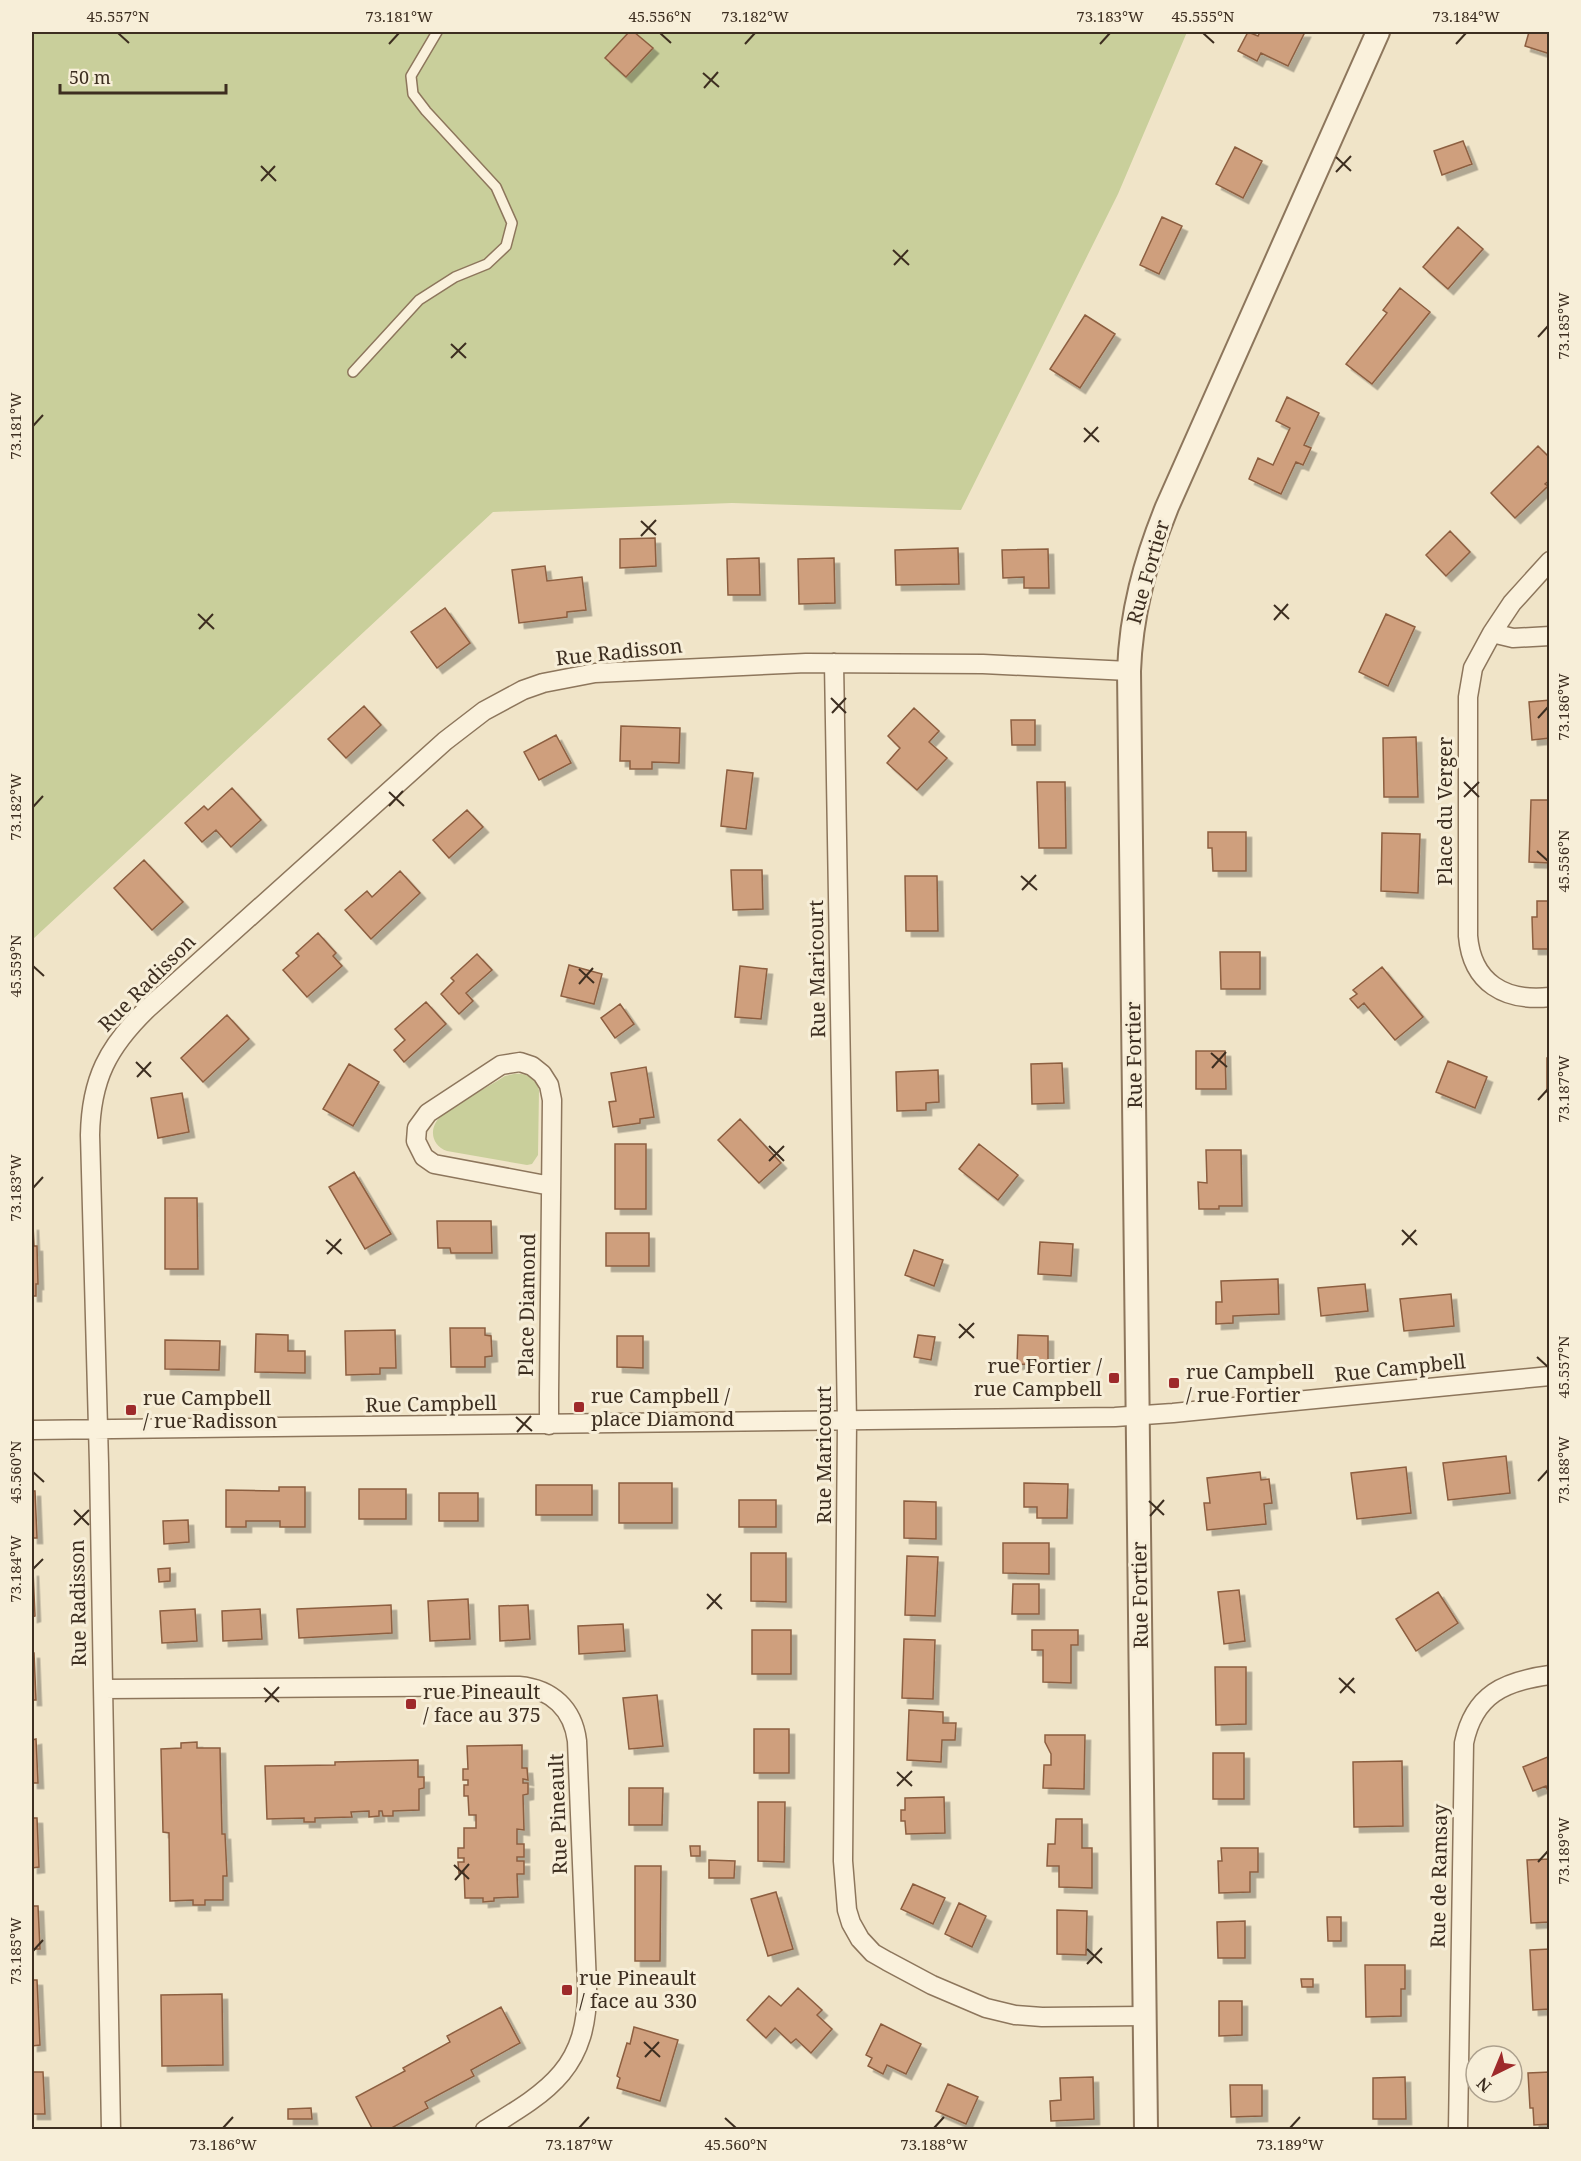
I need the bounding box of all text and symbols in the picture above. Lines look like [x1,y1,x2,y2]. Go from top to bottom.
text: 45.557°N [86,6,150,26]
text: 73.181°W [365,6,433,26]
text: 45.556°N [628,6,692,26]
text: 73.182°W [721,6,789,26]
text: 73.183°W [1076,6,1144,26]
text: 45.555°N [1171,6,1235,26]
text: 73.184°W [1432,6,1500,26]
scale bar [60,57,226,95]
text: 50 m [69,65,111,89]
text: 73.185°W [1553,292,1573,360]
text: 73.181°W [5,392,25,460]
street label: Rue Fortier [1120,516,1175,627]
street label: Rue Radisson [554,631,684,672]
text: 73.186°W [1553,673,1573,741]
street label: Place du Verger [1431,736,1458,885]
text: 73.182°W [5,773,25,841]
text: 45.556°N [1553,829,1573,893]
street label: Rue Maricourt [802,900,831,1038]
street label: Rue Radisson [92,928,201,1037]
text: 45.559°N [5,934,25,998]
street label: Rue Fortier [1119,1001,1148,1109]
text: 73.187°W [1553,1055,1573,1123]
text: 73.183°W [5,1154,25,1222]
street label: Place Diamond [512,1233,541,1377]
text: 45.557°N [1553,1335,1573,1399]
street label: Rue Campbell [1333,1347,1467,1388]
place label: rue Fortier / rue Campbell [974,1352,1102,1402]
place label: rue Campbell / rue Fortier [1186,1358,1314,1408]
marker: rue Fortier / rue Campbell [1107,1371,1121,1385]
marker: rue Campbell / rue Fortier [1167,1376,1181,1390]
place label: rue Campbell / place Diamond [591,1382,734,1432]
place label: rue Campbell / rue Radisson [143,1384,278,1434]
street label: Rue Maricourt [810,1386,837,1524]
street label: Rue Campbell [365,1389,497,1418]
marker: rue Campbell / place Diamond [572,1400,586,1414]
marker: rue Campbell / rue Radisson [124,1403,138,1417]
text: 73.188°W [1553,1436,1573,1504]
text: 45.560°N [5,1440,25,1504]
text: 73.184°W [5,1535,25,1603]
street label: Rue Radisson [63,1539,92,1667]
street label: Rue Fortier [1125,1541,1154,1649]
place label: rue Pineault / face au 375 [423,1678,541,1728]
marker: rue Pineault / face au 375 [404,1697,418,1711]
street label: Rue Pineault [542,1753,573,1875]
street label: Rue de Ramsay [1424,1803,1453,1948]
text: 73.189°W [1553,1817,1573,1885]
text: 73.185°W [5,1917,25,1985]
place label: rue Pineault / face au 330 [579,1964,697,2014]
marker: rue Pineault / face au 330 [560,1983,574,1997]
north arrow [1464,2044,1524,2104]
text: N [1471,2072,1496,2097]
text: 73.186°W [189,2134,257,2154]
text: 73.187°W [545,2134,613,2154]
text: 45.560°N [704,2134,768,2154]
text: 73.188°W [900,2134,968,2154]
text: 73.189°W [1256,2134,1324,2154]

